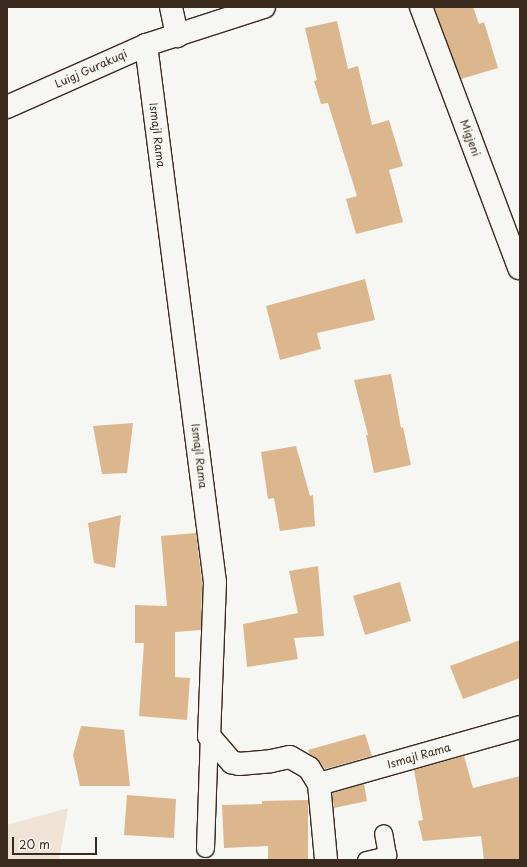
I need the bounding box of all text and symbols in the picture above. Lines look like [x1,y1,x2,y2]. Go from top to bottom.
street label: Luigj Gurakuqi [52,47,130,91]
street label: Ismajl Rama [146,102,168,168]
street label: Migjeni [457,118,483,158]
street label: Ismajl Rama [188,423,210,489]
street label: Ismajl Rama [386,741,452,771]
scale bar [14,829,99,855]
text: 20 m [19,835,50,853]

